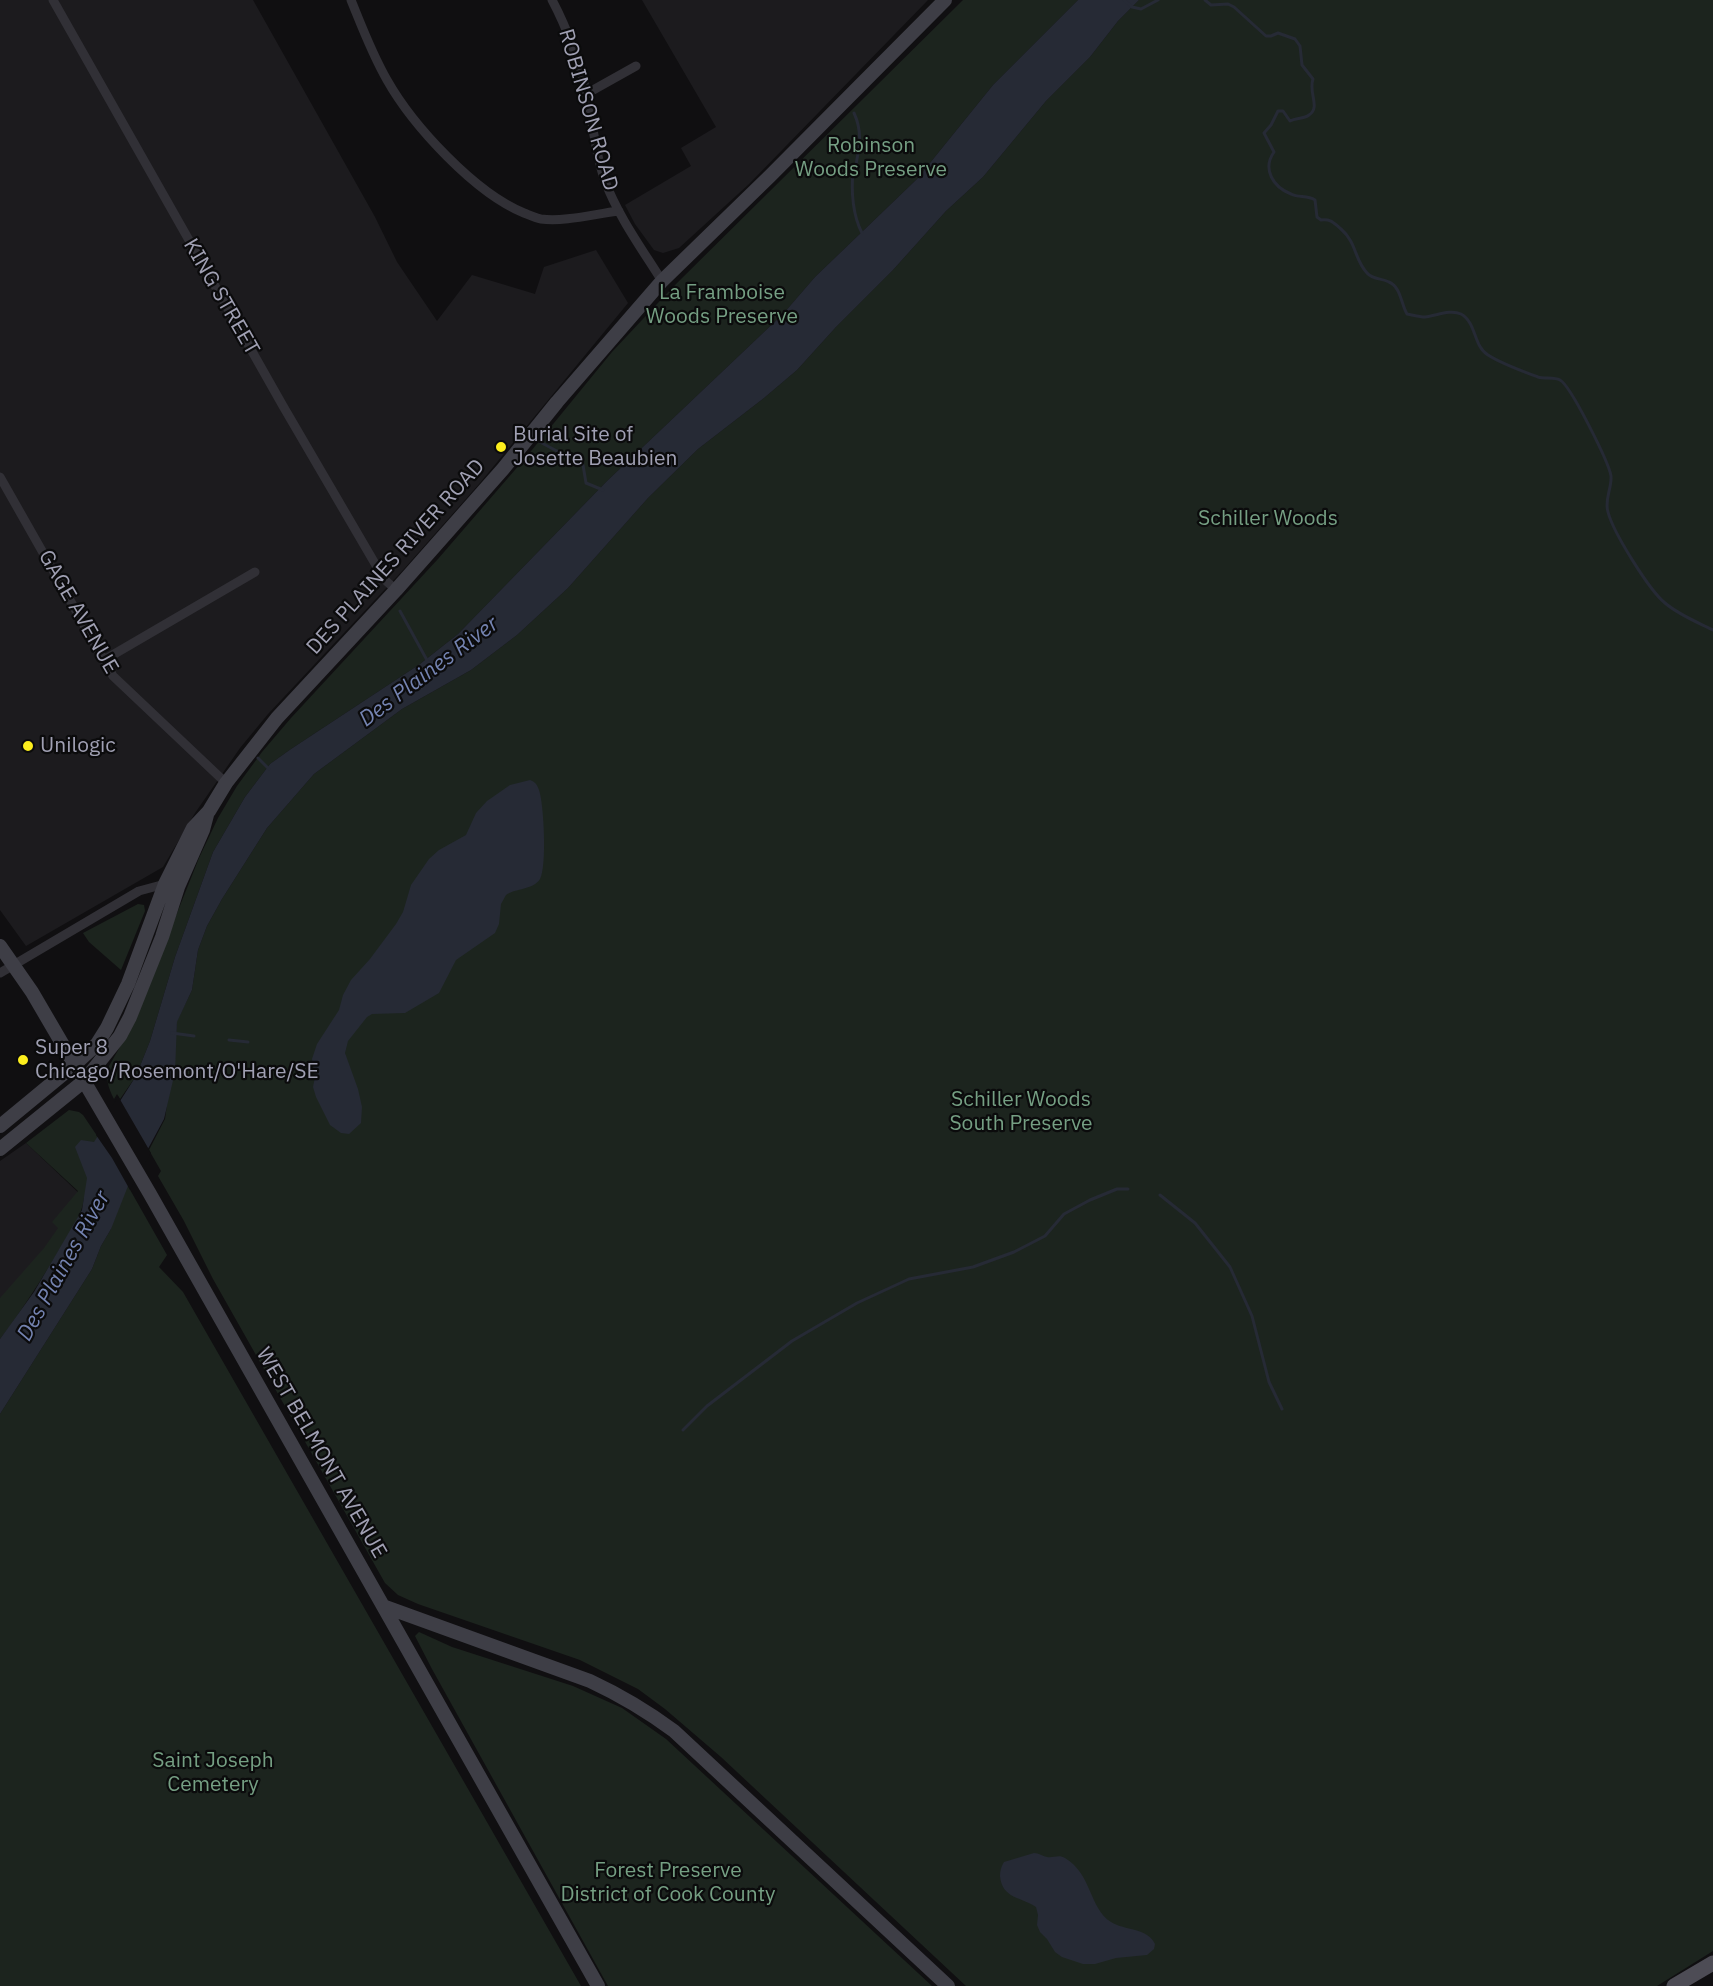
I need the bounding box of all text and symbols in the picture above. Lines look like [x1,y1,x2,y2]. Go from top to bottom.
street label: ROBINSON ROAD [553,26,623,194]
park label: Robinson Woods Preserve [795,133,947,183]
street label: KING STREET [178,234,264,360]
park label: La Framboise Woods Preserve [646,280,798,330]
place label: Burial Site of Josette Beaubien [513,422,677,472]
marker: Burial Site of Josette Beaubien [494,440,508,454]
street label: DES PLAINES RIVER ROAD [302,454,490,660]
park label: Schiller Woods [1198,506,1338,532]
street label: GAGE AVENUE [32,546,124,678]
water label: Des Plaines River [354,611,504,733]
place label: Unilogic [40,733,116,759]
marker: Unilogic [21,739,35,753]
place label: Super 8 Chicago/Rosemont/O'Hare/SE [35,1035,319,1085]
marker: Super 8 Chicago/Rosemont/O'Hare/SE [16,1053,30,1067]
park label: Schiller Woods South Preserve [949,1087,1093,1137]
water label: Des Plaines River [12,1187,116,1345]
street label: WEST BELMONT AVENUE [250,1343,392,1563]
park label: Saint Joseph Cemetery [152,1748,274,1798]
park label: Forest Preserve District of Cook County [560,1858,776,1908]

